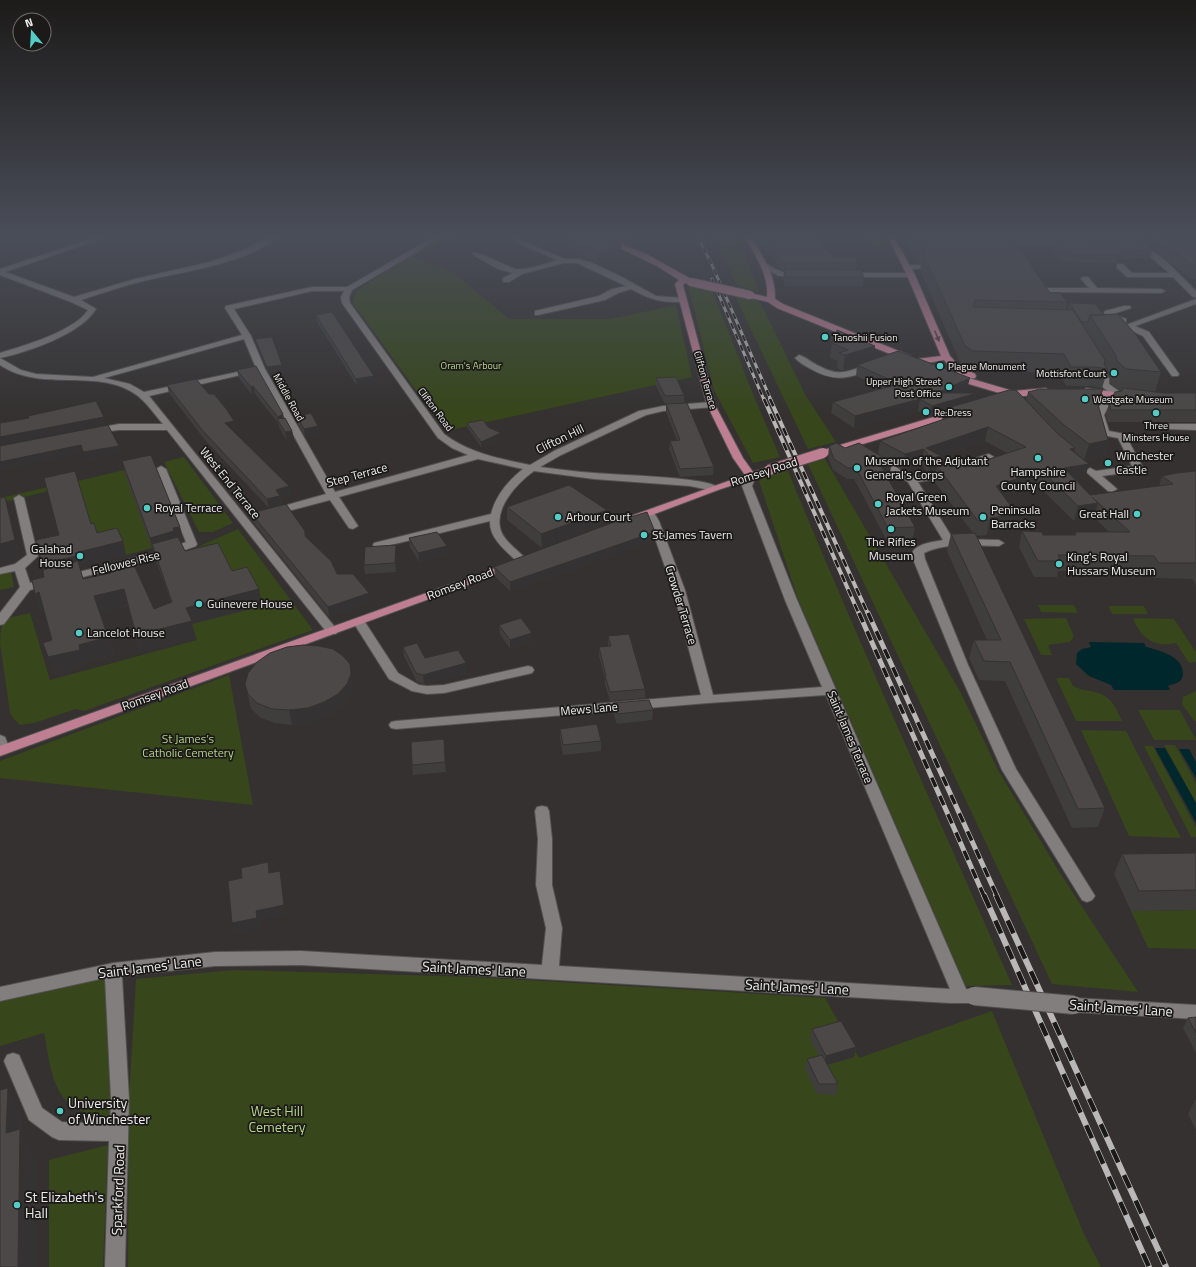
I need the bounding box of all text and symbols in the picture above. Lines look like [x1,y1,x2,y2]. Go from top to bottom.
north arrow [12,12,52,52]
text: N [23,14,35,31]
place label: Tanoshii Fusion [833,330,898,345]
one-way arrow [934,330,940,342]
marker: Tanoshii Fusion [820,332,830,342]
street label: Clifton Terrace [690,349,721,411]
park label: Oram's Arbour [441,358,502,373]
place label: Plague Monument [948,359,1026,374]
marker: Plague Monument [935,361,945,371]
place label: Mottisfont Court [1036,366,1106,381]
marker: Mottisfont Court [1109,368,1119,378]
street label: Middle Road [269,371,308,424]
place label: Upper High Street Post Office [866,374,941,401]
marker: Upper High Street Post Office [944,382,954,392]
street label: Clifton Road [414,384,457,434]
place label: Westgate Museum [1093,392,1173,407]
marker: Westgate Museum [1080,394,1090,404]
place label: Re:Dress [934,405,972,420]
marker: Re:Dress [921,407,931,417]
marker: Three Minsters House [1151,408,1161,418]
place label: Three Minsters House [1123,418,1189,445]
street label: Clifton Hill [532,419,587,458]
street label: West End Terrace [195,443,265,523]
place label: Winchester Castle [1116,446,1173,479]
place label: Museum of the Adjutant General's Corps [865,451,989,484]
street label: Romsey Road [728,452,800,491]
marker: Hampshire County Council [1033,453,1043,463]
street label: Step Terrace [324,457,389,492]
marker: Winchester Castle [1103,458,1113,468]
place label: Hampshire County Council [1001,462,1075,495]
marker: Museum of the Adjutant General's Corps [852,463,862,473]
place label: Royal Green Jackets Museum [886,487,969,520]
place label: Royal Terrace [155,498,222,517]
marker: Royal Green Jackets Museum [873,499,883,509]
place label: Peninsula Barracks [991,500,1040,533]
marker: Royal Terrace [142,503,152,513]
place label: Great Hall [1079,504,1129,523]
place label: Arbour Court [566,507,631,526]
marker: Great Hall [1132,509,1142,519]
marker: Arbour Court [553,512,563,522]
marker: Peninsula Barracks [978,512,988,522]
marker: The Rifles Museum [886,524,896,534]
place label: St James Tavern [652,525,733,544]
marker: St James Tavern [639,530,649,540]
place label: The Rifles Museum [866,532,916,565]
place label: Galahad House [31,539,72,572]
street label: Fellowes Rise [90,545,162,580]
place label: King's Royal Hussars Museum [1067,547,1156,580]
marker: Galahad House [75,551,85,561]
marker: King's Royal Hussars Museum [1054,559,1064,569]
street label: Romsey Road [424,562,496,605]
street label: Crowder Terrace [660,563,703,647]
place label: Guinevere House [207,594,293,613]
marker: Guinevere House [194,599,204,609]
place label: Lancelot House [87,623,165,642]
marker: Lancelot House [74,628,84,638]
street label: Romsey Road [119,674,191,715]
street label: Saint James Terrace [822,688,879,786]
street label: Mews Lane [559,697,618,720]
park label: St James’s Catholic Cemetery [142,729,234,762]
street label: Saint James' Lane [97,950,203,983]
street label: Saint James' Lane [422,955,526,982]
street label: Saint James' Lane [745,973,849,1000]
street label: Saint James' Lane [1069,993,1174,1022]
place label: University of Winchester [68,1092,150,1129]
park label: West Hill Cemetery [249,1100,306,1137]
marker: University of Winchester [55,1106,65,1116]
street label: Sparkford Road [105,1144,130,1236]
place label: St Elizabeth's Hall [25,1186,104,1223]
marker: St Elizabeth's Hall [12,1200,22,1210]

